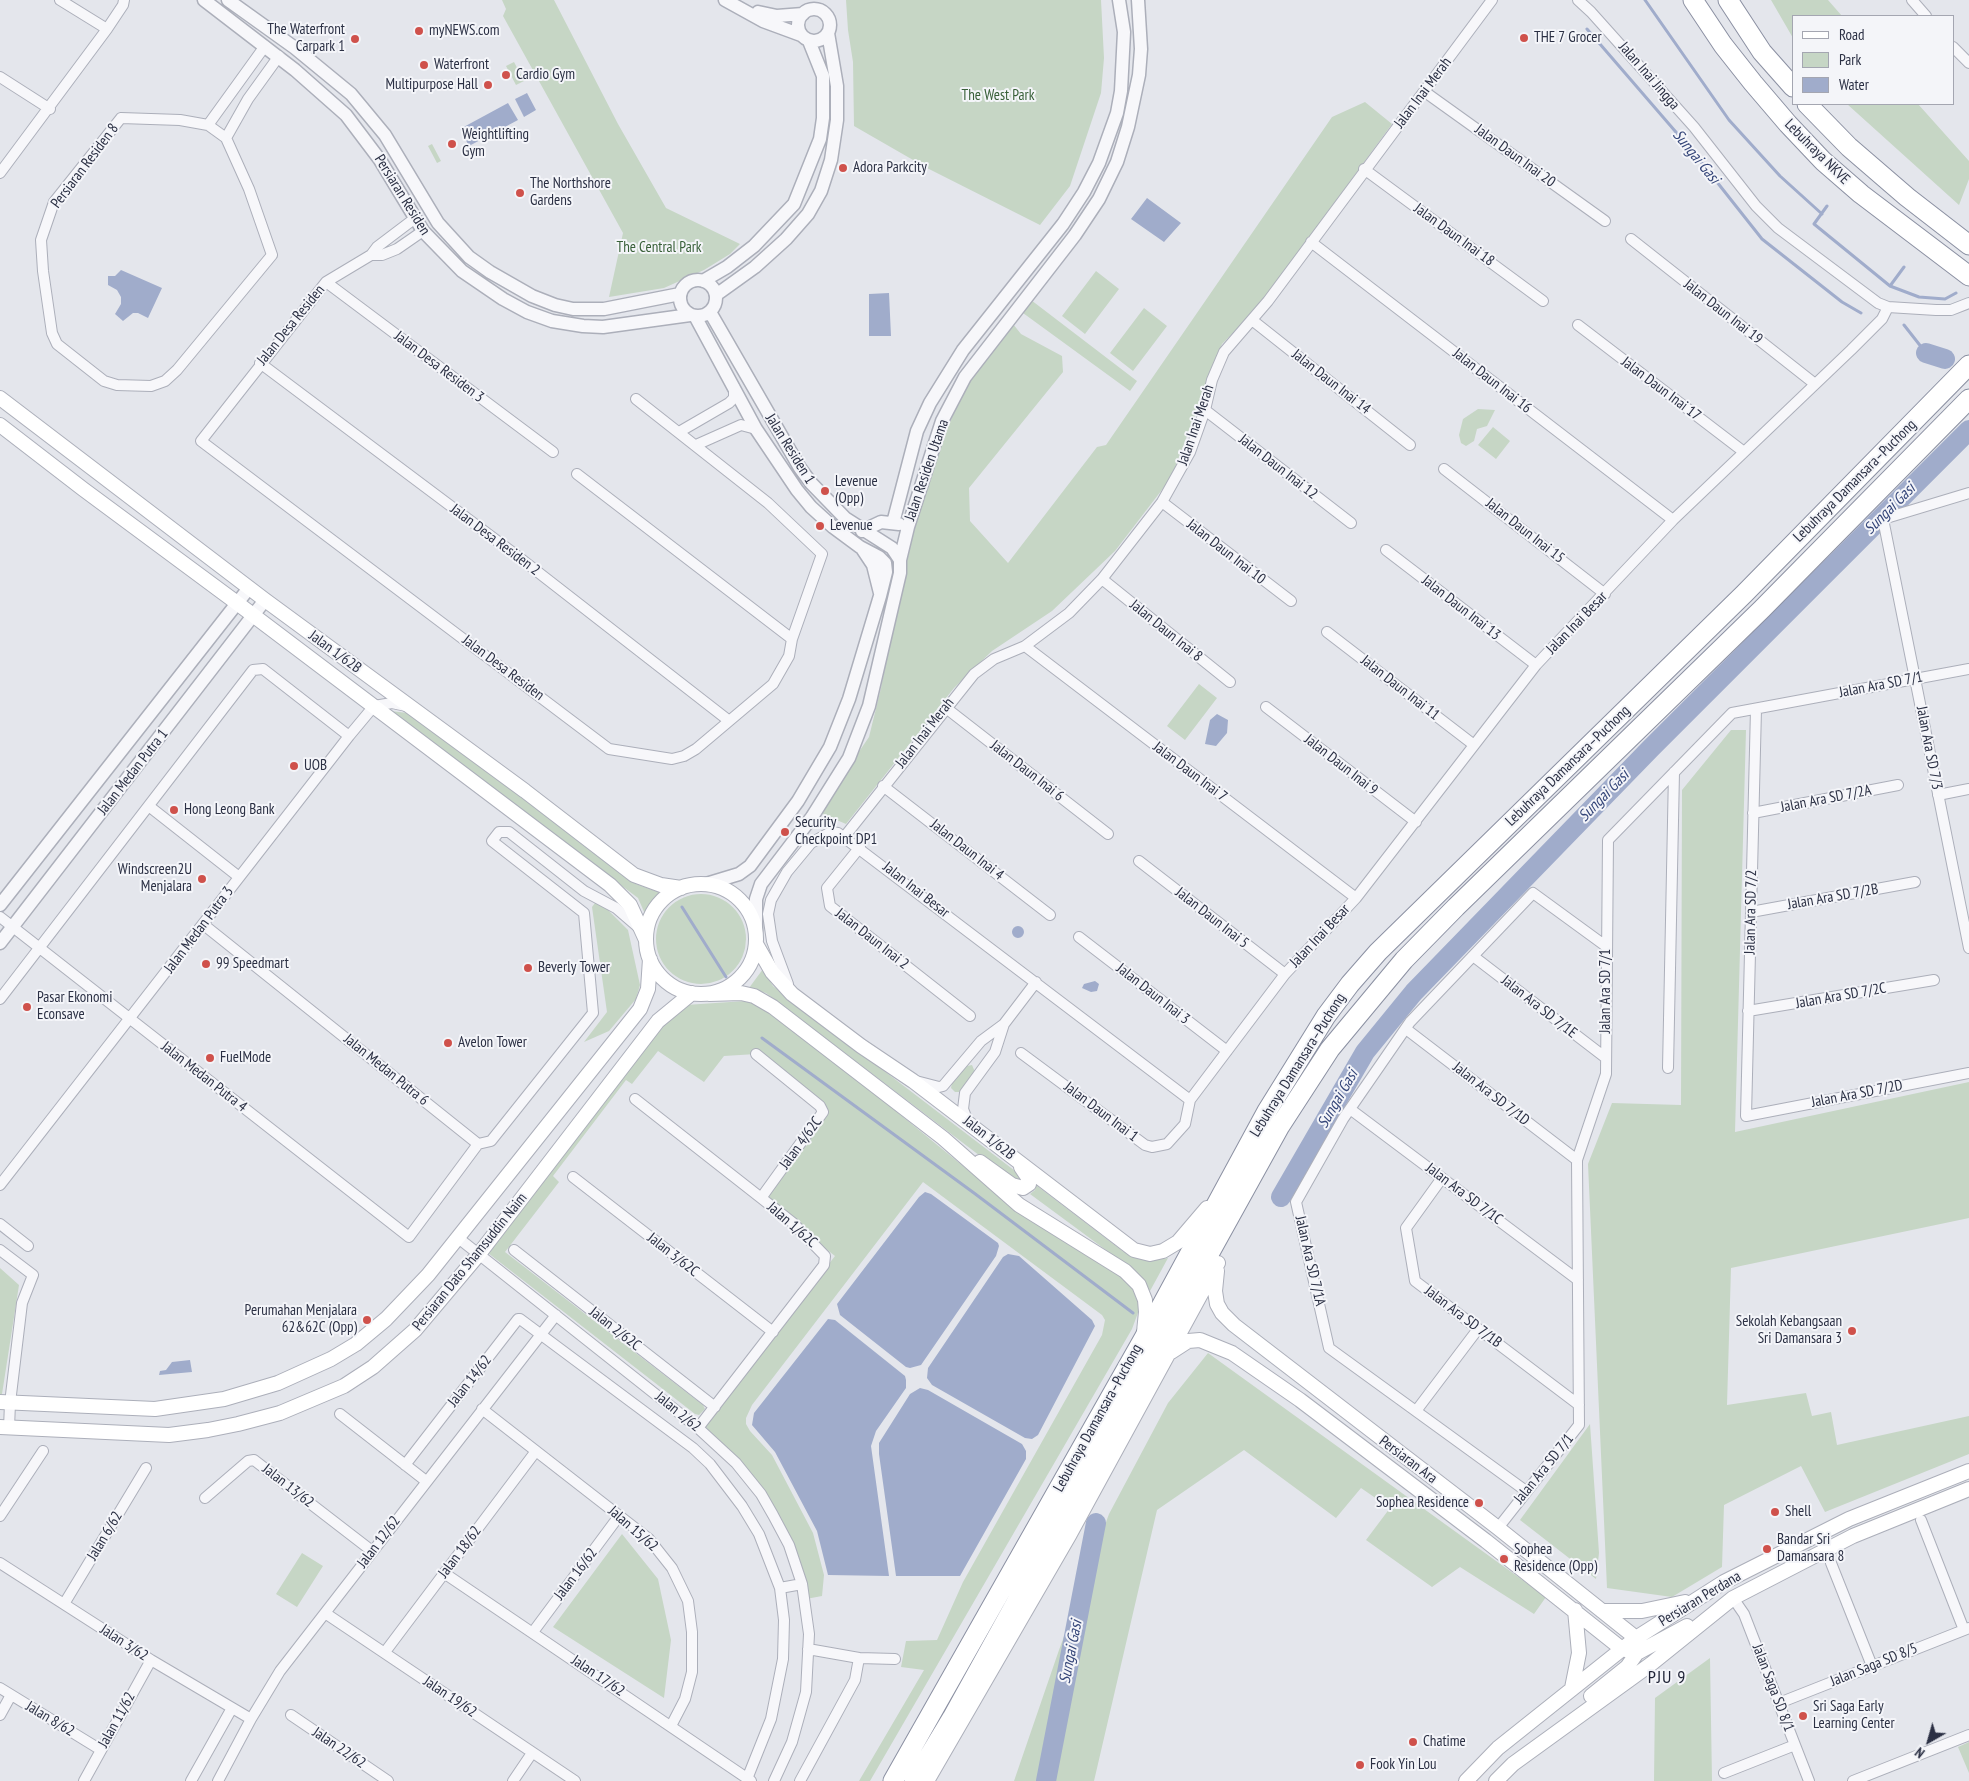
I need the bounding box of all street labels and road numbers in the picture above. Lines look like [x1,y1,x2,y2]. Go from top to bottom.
street label: Jalan Inai Jingga [1615,38,1683,114]
street label: Jalan Inai Merah [1391,54,1455,132]
street label: Lebuhraya NKVE [1781,116,1853,188]
street label: Persiaran Residen 8 [47,120,123,212]
street label: Jalan Daun Inai 20 [1471,121,1559,191]
street label: Persiaran Residen [370,152,434,238]
street label: Jalan Daun Inai 18 [1410,200,1498,270]
street label: Jalan Daun Inai 19 [1680,276,1766,348]
street label: Jalan Desa Residen [253,281,329,369]
street label: Jalan Desa Residen 3 [391,327,487,407]
street label: Jalan Daun Inai 16 [1449,345,1535,417]
street label: Jalan Daun Inai 14 [1288,346,1374,418]
street label: Jalan Daun Inai 17 [1618,353,1704,425]
street label: Jalan Inai Merah [1174,382,1218,468]
street label: Jalan Residen 1 [761,411,819,487]
street label: Lebuhraya Damansara–Puchong [1790,416,1920,546]
street label: Jalan Residen Utama [901,417,953,523]
street label: Jalan Daun Inai 12 [1235,431,1321,503]
street label: Jalan Daun Inai 15 [1482,495,1568,567]
street label: Jalan Desa Residen 2 [447,500,543,580]
street label: Jalan Daun Inai 10 [1183,516,1269,588]
street label: Jalan Daun Inai 13 [1418,572,1504,644]
street label: Jalan Inai Besar [1543,588,1611,658]
street label: Jalan Daun Inai 8 [1126,596,1206,666]
street label: Jalan 1/62B [305,627,365,677]
street label: Jalan Desa Residen [459,631,547,705]
street label: Jalan Daun Inai 11 [1357,652,1443,724]
street label: Jalan Ara SD 7/1 [1838,668,1924,702]
street label: Jalan Inai Merah [892,694,958,772]
street label: Lebuhraya Damansara–Puchong [1502,702,1634,830]
street label: Jalan Ara SD 7/3 [1912,705,1946,791]
street label: Jalan Medan Putra 1 [94,726,172,818]
street label: Jalan Daun Inai 9 [1301,731,1381,799]
street label: Jalan Daun Inai 6 [987,737,1067,805]
street label: Jalan Daun Inai 7 [1149,738,1231,806]
street label: Jalan Ara SD 7/2A [1779,781,1873,817]
street label: Jalan Daun Inai 4 [927,816,1007,884]
street label: Jalan Inai Besar [879,858,953,922]
street label: Jalan Ara SD 7/2 [1741,870,1761,954]
street label: Jalan Ara SD 7/2B [1786,880,1880,914]
street label: Jalan Medan Putra 3 [161,883,237,977]
street label: Jalan Daun Inai 5 [1172,884,1252,952]
street label: Jalan Inai Besar [1286,901,1354,971]
street label: Jalan Daun Inai 2 [832,905,912,973]
street label: Jalan Ara SD 7/1 [1597,949,1615,1033]
street label: Jalan Daun Inai 3 [1113,960,1193,1028]
street label: Jalan Ara SD 7/1E [1498,972,1580,1042]
street label: Jalan Ara SD 7/2C [1794,979,1888,1013]
street label: Lebuhraya Damansara–Puchong [1246,990,1350,1140]
street label: Jalan Medan Putra 6 [340,1030,432,1110]
street label: Jalan Medan Putra 4 [158,1038,250,1116]
street label: Jalan Ara SD 7/1D [1449,1058,1533,1130]
street label: Jalan Ara SD 7/2D [1810,1076,1904,1112]
street label: Jalan Daun Inai 1 [1060,1078,1142,1146]
street label: Jalan 1/62B [960,1112,1018,1164]
street label: Jalan 4/62C [776,1113,826,1173]
street label: Jalan Ara SD 7/1C [1422,1159,1506,1229]
street label: Persiaran Dato Shamsuddin Naim [409,1190,531,1334]
street label: Jalan 1/62C [763,1198,821,1252]
street label: Jalan Ara SD 7/1A [1291,1214,1329,1308]
street label: Jalan 3/62C [644,1229,702,1281]
street label: Jalan Ara SD 7/1B [1421,1282,1505,1352]
street label: Jalan 2/62C [586,1303,644,1355]
street label: Lebuhraya Damansara–Puchong [1050,1341,1146,1495]
street label: Jalan 14/62 [444,1352,496,1410]
street label: Jalan 2/62 [652,1388,704,1436]
street label: Jalan Ara SD 7/1 [1510,1430,1578,1508]
street label: Persiaran Ara [1375,1432,1441,1488]
street label: Jalan 13/62 [259,1460,317,1512]
street label: Jalan 15/62 [604,1502,662,1556]
street label: Jalan 6/62 [83,1508,127,1564]
street label: Jalan 12/62 [354,1513,404,1571]
street label: Jalan 18/62 [435,1523,485,1581]
street label: Jalan 16/62 [551,1545,601,1603]
street label: Persiaran Perdana [1656,1567,1744,1631]
street label: Jalan 3/62 [97,1621,151,1665]
street label: Jalan Saga SD 8/5 [1828,1639,1920,1691]
street label: Jalan Saga SD 8/1 [1748,1642,1798,1734]
street label: Jalan 17/62 [568,1652,628,1700]
street label: Jalan 19/62 [420,1673,480,1721]
street label: Jalan 11/62 [95,1689,139,1751]
street label: Jalan 8/62 [22,1697,78,1741]
street label: Jalan 22/62 [309,1724,369,1772]

